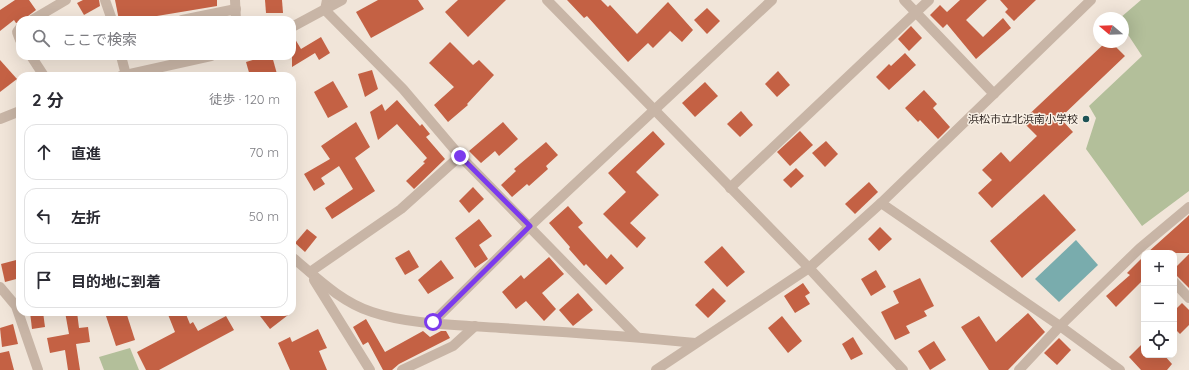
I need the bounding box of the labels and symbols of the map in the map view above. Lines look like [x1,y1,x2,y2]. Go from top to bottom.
north arrow [1093,12,1129,48]
place label: 浜松市立北浜南小学校 [968,112,1078,126]
marker: 浜松市立北浜南小学校 [1081,114,1091,124]
route end [451,147,469,165]
route start [424,313,442,331]

